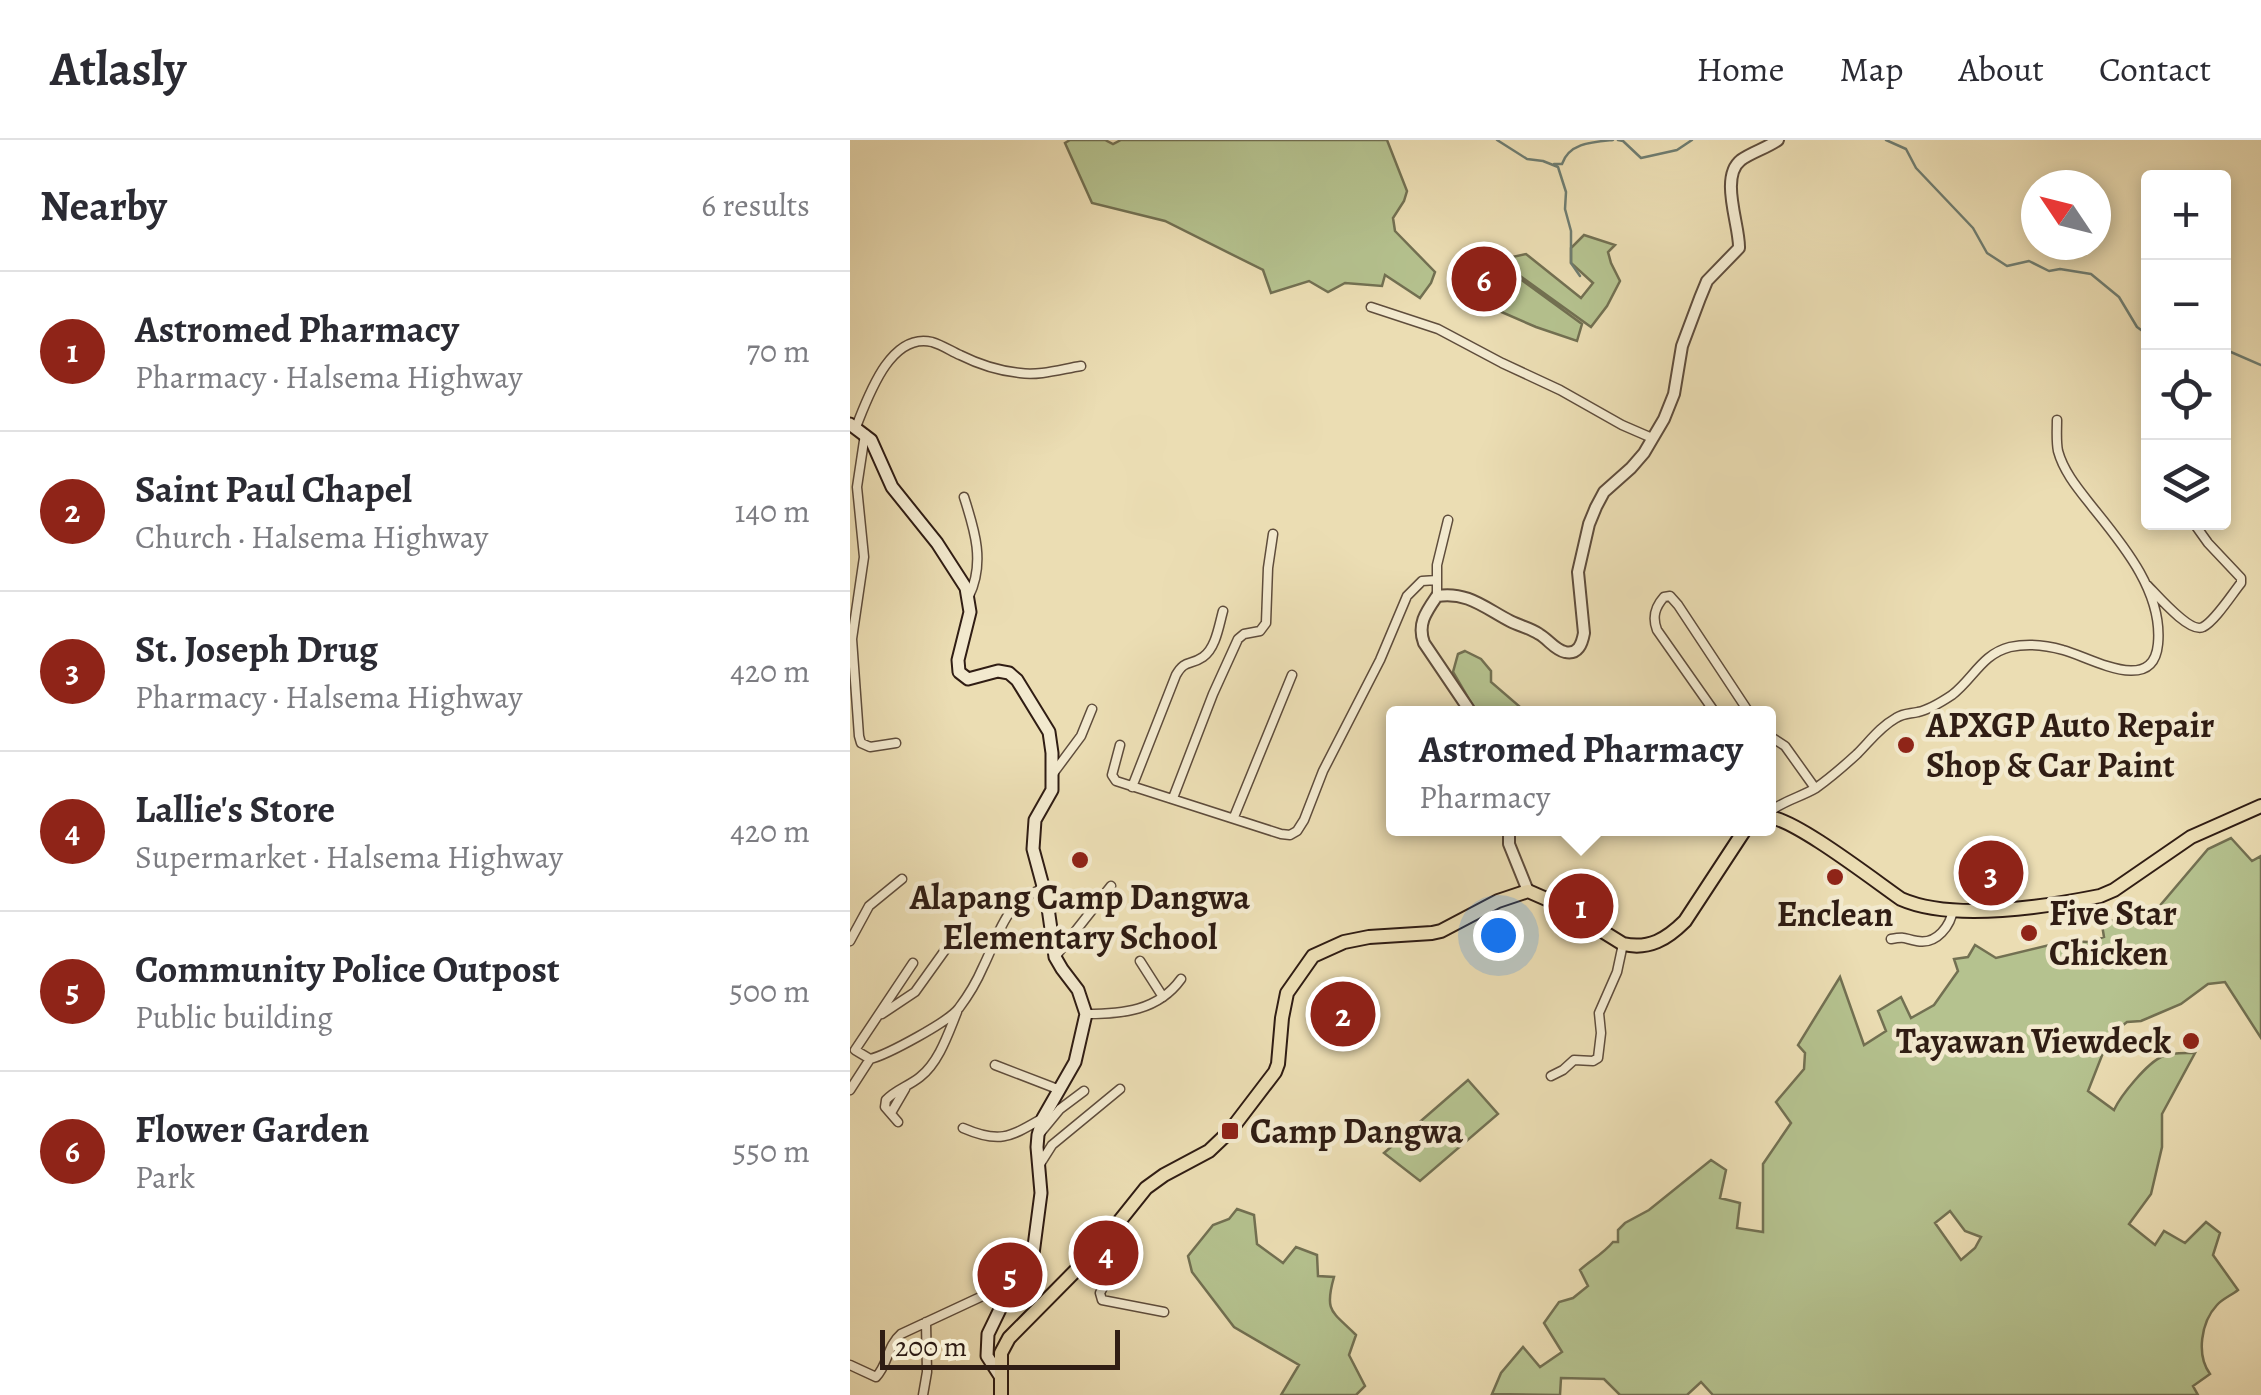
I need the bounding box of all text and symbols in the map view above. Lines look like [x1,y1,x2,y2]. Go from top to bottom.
text: Atlasly [50,36,186,102]
text: Home [1696,45,1784,93]
text: Map [1839,45,1903,93]
text: About [1958,45,2044,93]
text: Contact [2099,45,2211,93]
north arrow [2021,170,2111,260]
map controls [2141,170,2231,530]
button: + [2141,170,2231,260]
text: Nearby [40,177,167,234]
text: 6 results [701,183,810,227]
pin: 6 [1452,242,1516,316]
button: − [2141,260,2231,350]
text: Astromed Pharmacy [135,303,459,355]
text: 1 [67,329,78,373]
text: 70 m [747,329,810,373]
button: locate [2141,350,2231,440]
text: Pharmacy · Halsema Highway [135,355,523,399]
button: layers [2141,440,2231,530]
text: Saint Paul Chapel [135,463,412,515]
text: 2 [65,489,80,533]
text: 140 m [735,489,810,533]
text: Church · Halsema Highway [135,515,488,559]
text: St. Joseph Drug [135,623,378,675]
text: 3 [66,649,79,693]
text: 420 m [730,649,810,693]
text: Pharmacy · Halsema Highway [135,675,523,719]
place label: APXGP Auto Repair Shop & Car Paint [1925,701,2214,789]
popup [1386,706,1776,836]
text: Astromed Pharmacy [1419,723,1743,775]
marker: APXGP Auto Repair Shop & Car Paint [1895,734,1917,756]
text: Pharmacy [1419,775,1550,819]
text: Lallie's Store [135,783,335,835]
text: 4 [65,809,80,853]
text: 420 m [730,809,810,853]
text: Supermarket · Halsema Highway [135,835,563,879]
pin: 3 [1958,836,2024,910]
marker: Alapang Camp Dangwa Elementary School [1069,849,1091,871]
marker: Enclean [1824,866,1846,888]
pin: 1 [1548,868,1614,944]
place label: Alapang Camp Dangwa Elementary School [909,873,1250,961]
place label: Five Star Chicken [2049,889,2177,977]
place label: Enclean [1777,890,1893,938]
your location [1473,910,1524,961]
marker: Five Star Chicken [2018,922,2040,944]
text: Community Police Outpost [135,943,560,995]
text: 5 [66,969,79,1013]
text: 500 m [729,969,810,1013]
pin: 2 [1310,976,1376,1052]
text: Public building [135,995,333,1039]
place label: Tayawan Viewdeck [1896,1017,2171,1065]
marker: Tayawan Viewdeck [2180,1030,2202,1052]
text: Flower Garden [135,1103,369,1155]
place label: Camp Dangwa [1250,1107,1464,1155]
marker: Camp Dangwa [1219,1120,1241,1142]
text: 6 [65,1129,80,1173]
text: 550 m [732,1129,810,1173]
text: Park [135,1155,195,1199]
pin: 4 [1074,1216,1138,1290]
pin: 5 [978,1238,1042,1312]
scale bar [880,1325,1120,1370]
text: 200 m [895,1328,967,1366]

